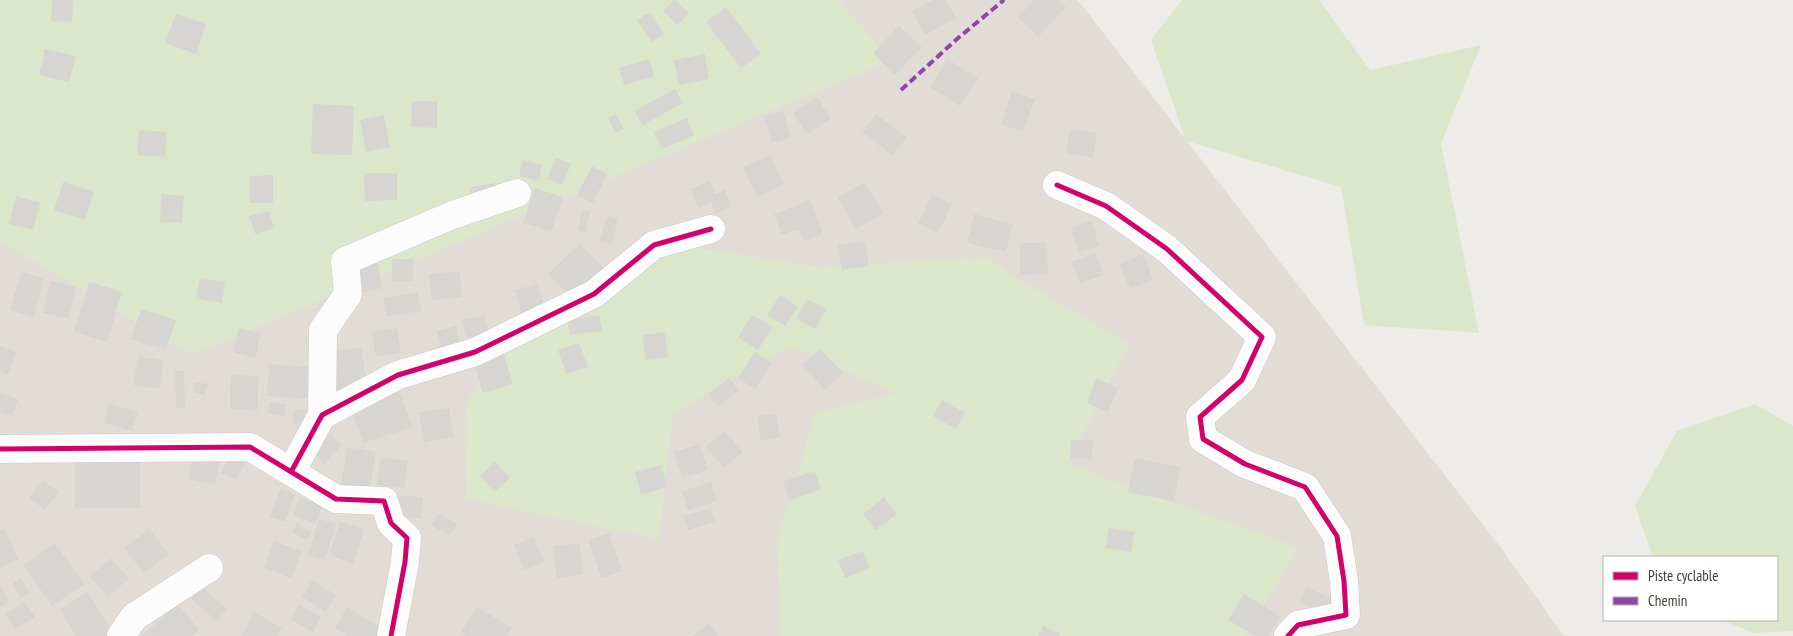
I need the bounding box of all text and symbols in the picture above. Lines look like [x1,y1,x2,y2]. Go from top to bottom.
legend [1603,556,1778,621]
text: Piste cyclable [1648,566,1718,585]
text: Chemin [1648,591,1687,610]

